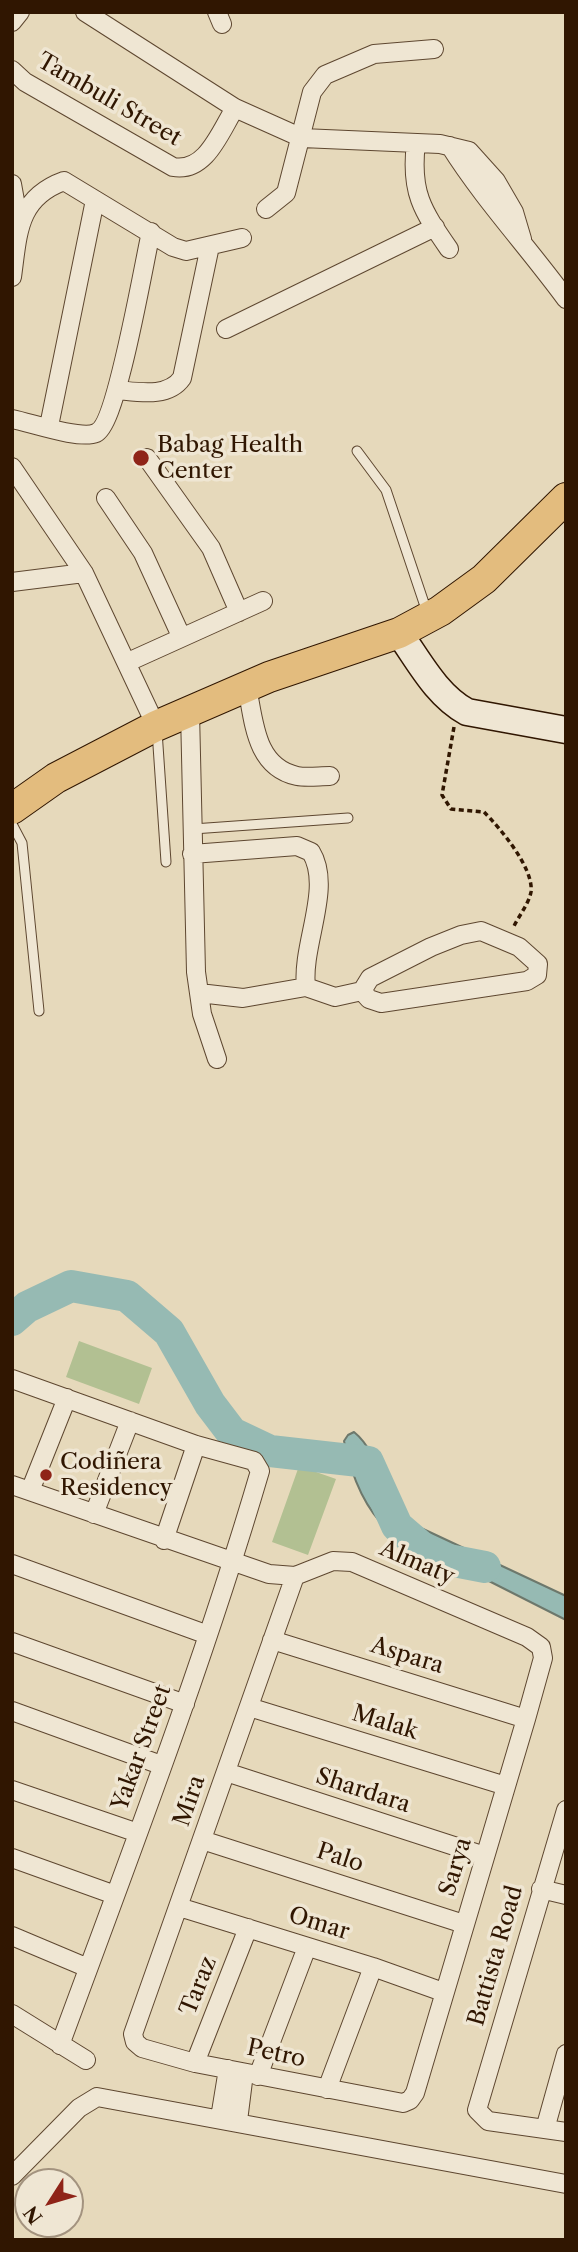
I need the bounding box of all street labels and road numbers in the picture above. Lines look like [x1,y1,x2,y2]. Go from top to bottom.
street label: Tambuli Street [32,48,186,152]
street label: Almaty [376,1535,458,1591]
street label: Aspara [367,1632,447,1680]
street label: Yakar Street [106,1681,178,1815]
street label: Malak [349,1700,421,1746]
street label: Shardara [312,1763,414,1819]
street label: Mira [168,1772,212,1830]
street label: Sarya [434,1834,478,1900]
street label: Palo [313,1837,367,1879]
street label: Battista Road [463,1883,529,2029]
street label: Omar [285,1902,353,1946]
street label: Taraz [175,1953,223,2019]
street label: Petro [244,2034,308,2074]

